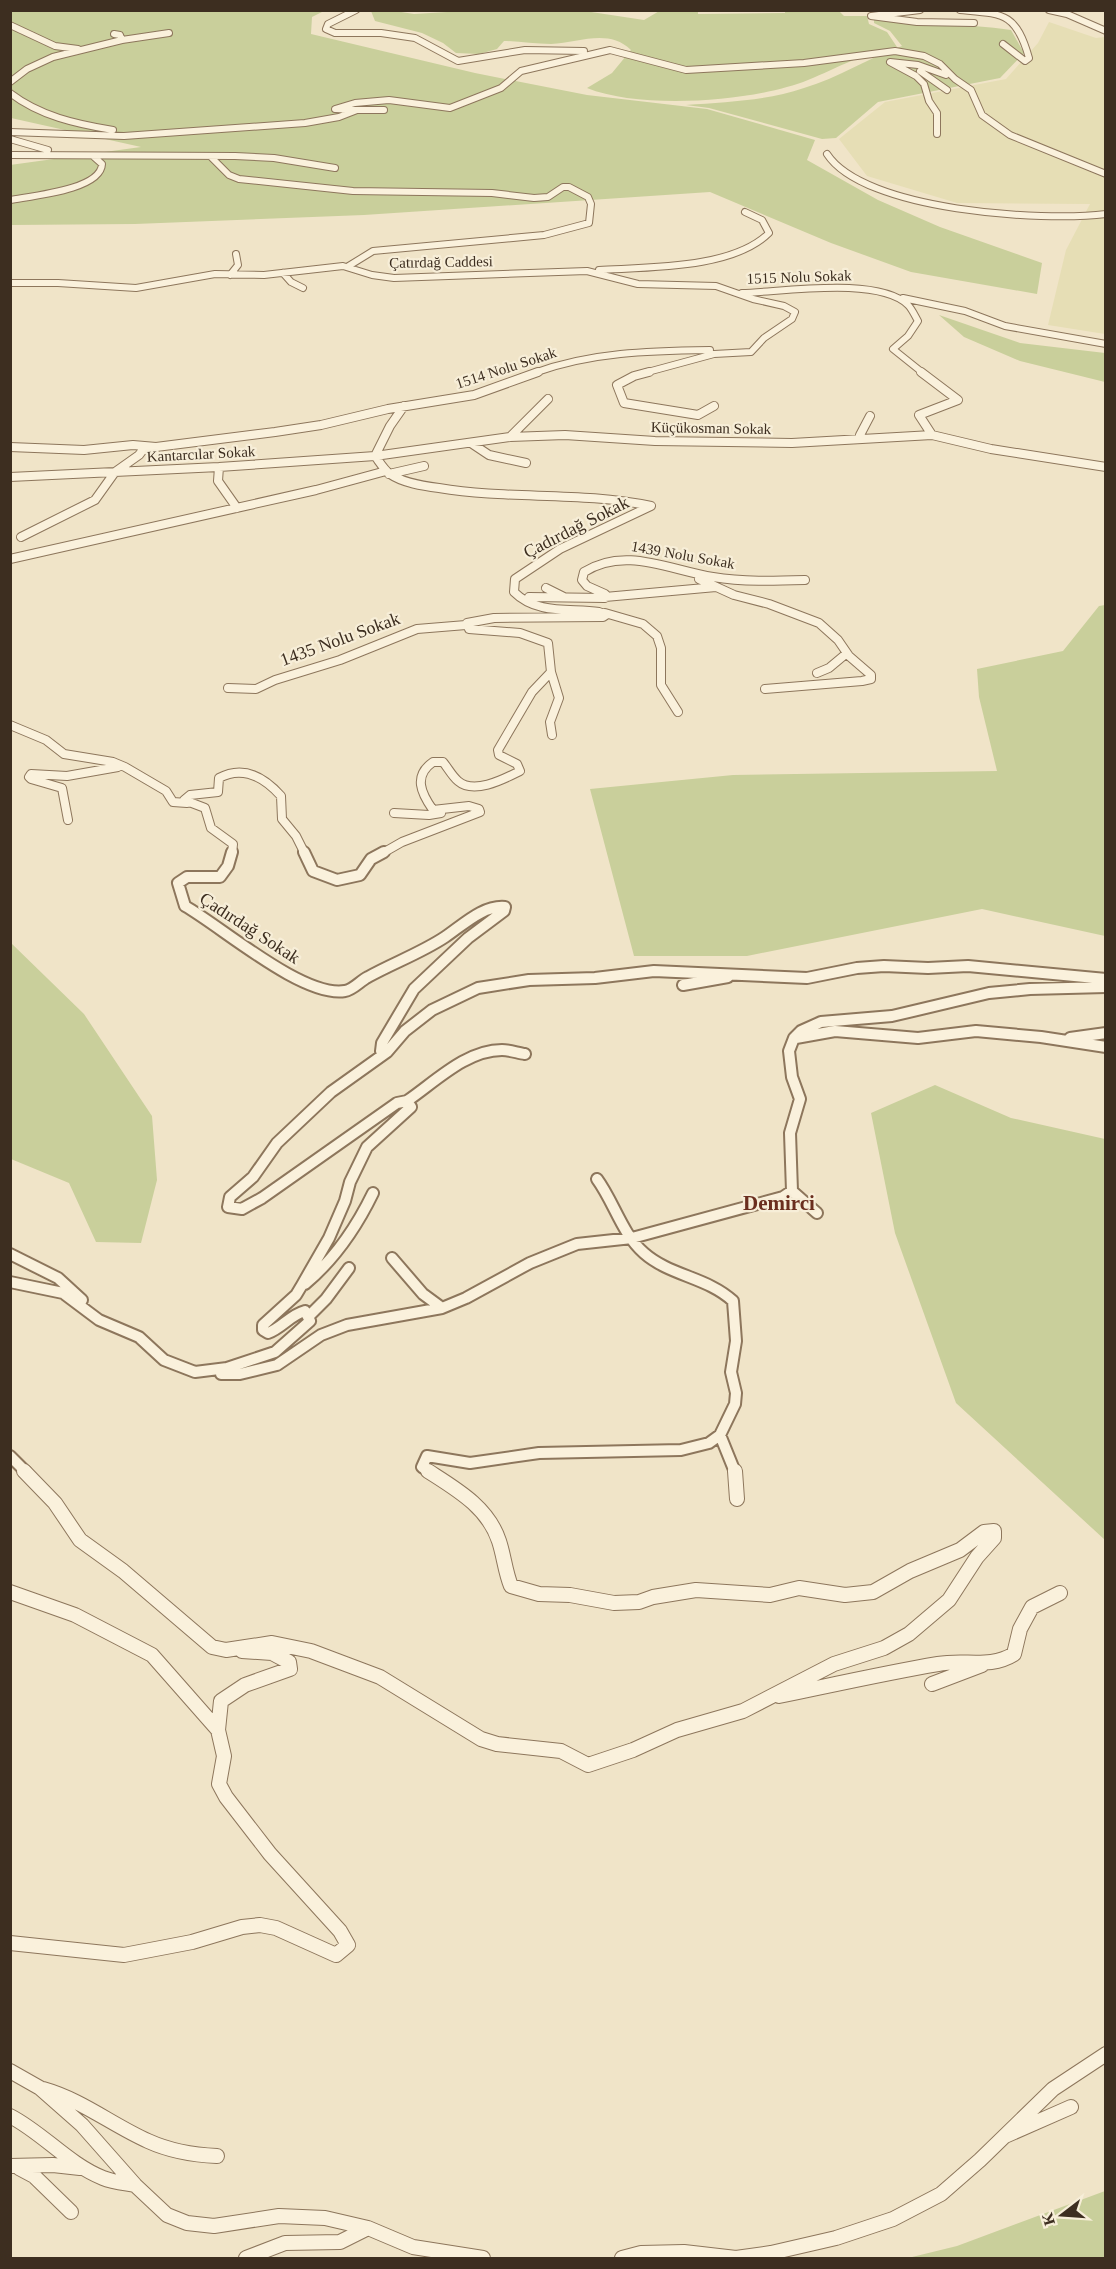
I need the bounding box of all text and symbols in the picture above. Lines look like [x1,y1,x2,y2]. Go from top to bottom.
street label: Çatırdağ Caddesi [389,253,493,271]
street label: 1515 Nolu Sokak [746,267,852,287]
street label: 1514 Nolu Sokak [454,344,559,392]
street label: Küçükosman Sokak [651,419,772,437]
street label: Kantarcılar Sokak [146,443,256,465]
street label: Çadırdağ Sokak [520,492,632,562]
street label: 1439 Nolu Sokak [630,538,737,572]
street label: 1435 Nolu Sokak [277,608,403,670]
street label: Çadırdağ Sokak [196,888,304,968]
district label: Demirci [743,1191,815,1215]
north arrow [1032,2185,1092,2245]
text: K [1038,2210,1058,2228]

